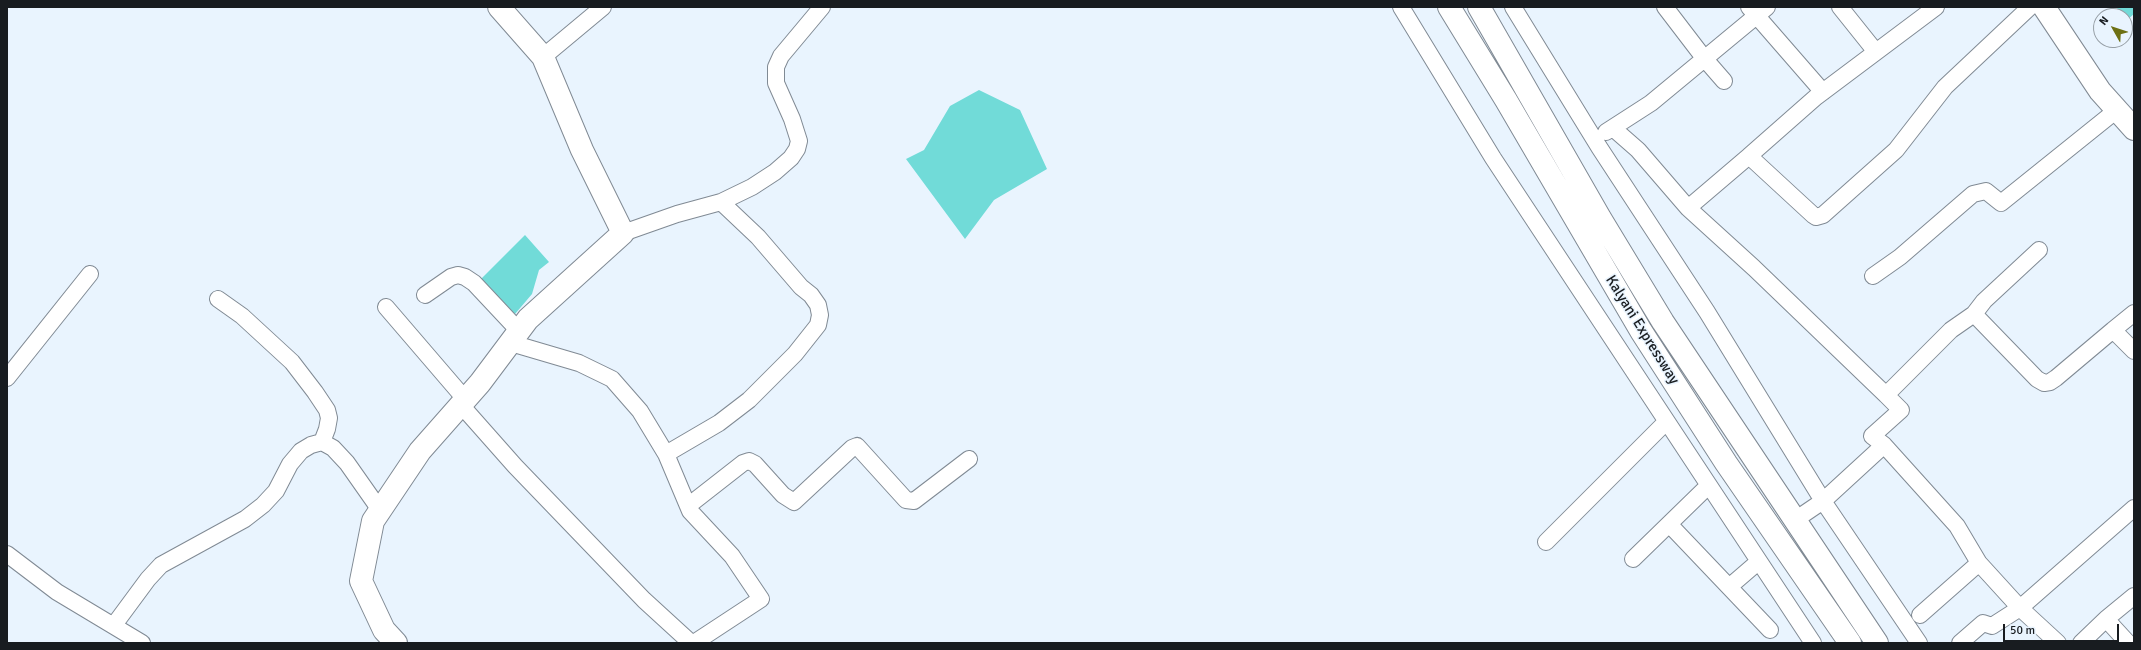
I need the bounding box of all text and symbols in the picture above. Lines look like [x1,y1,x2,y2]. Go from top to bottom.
north arrow [2093,8,2133,48]
text: N [2097,14,2112,28]
street label: Kalyani Expressway [1601,272,1683,388]
scale bar [2005,616,2121,642]
text: 50 m [2010,623,2035,638]

